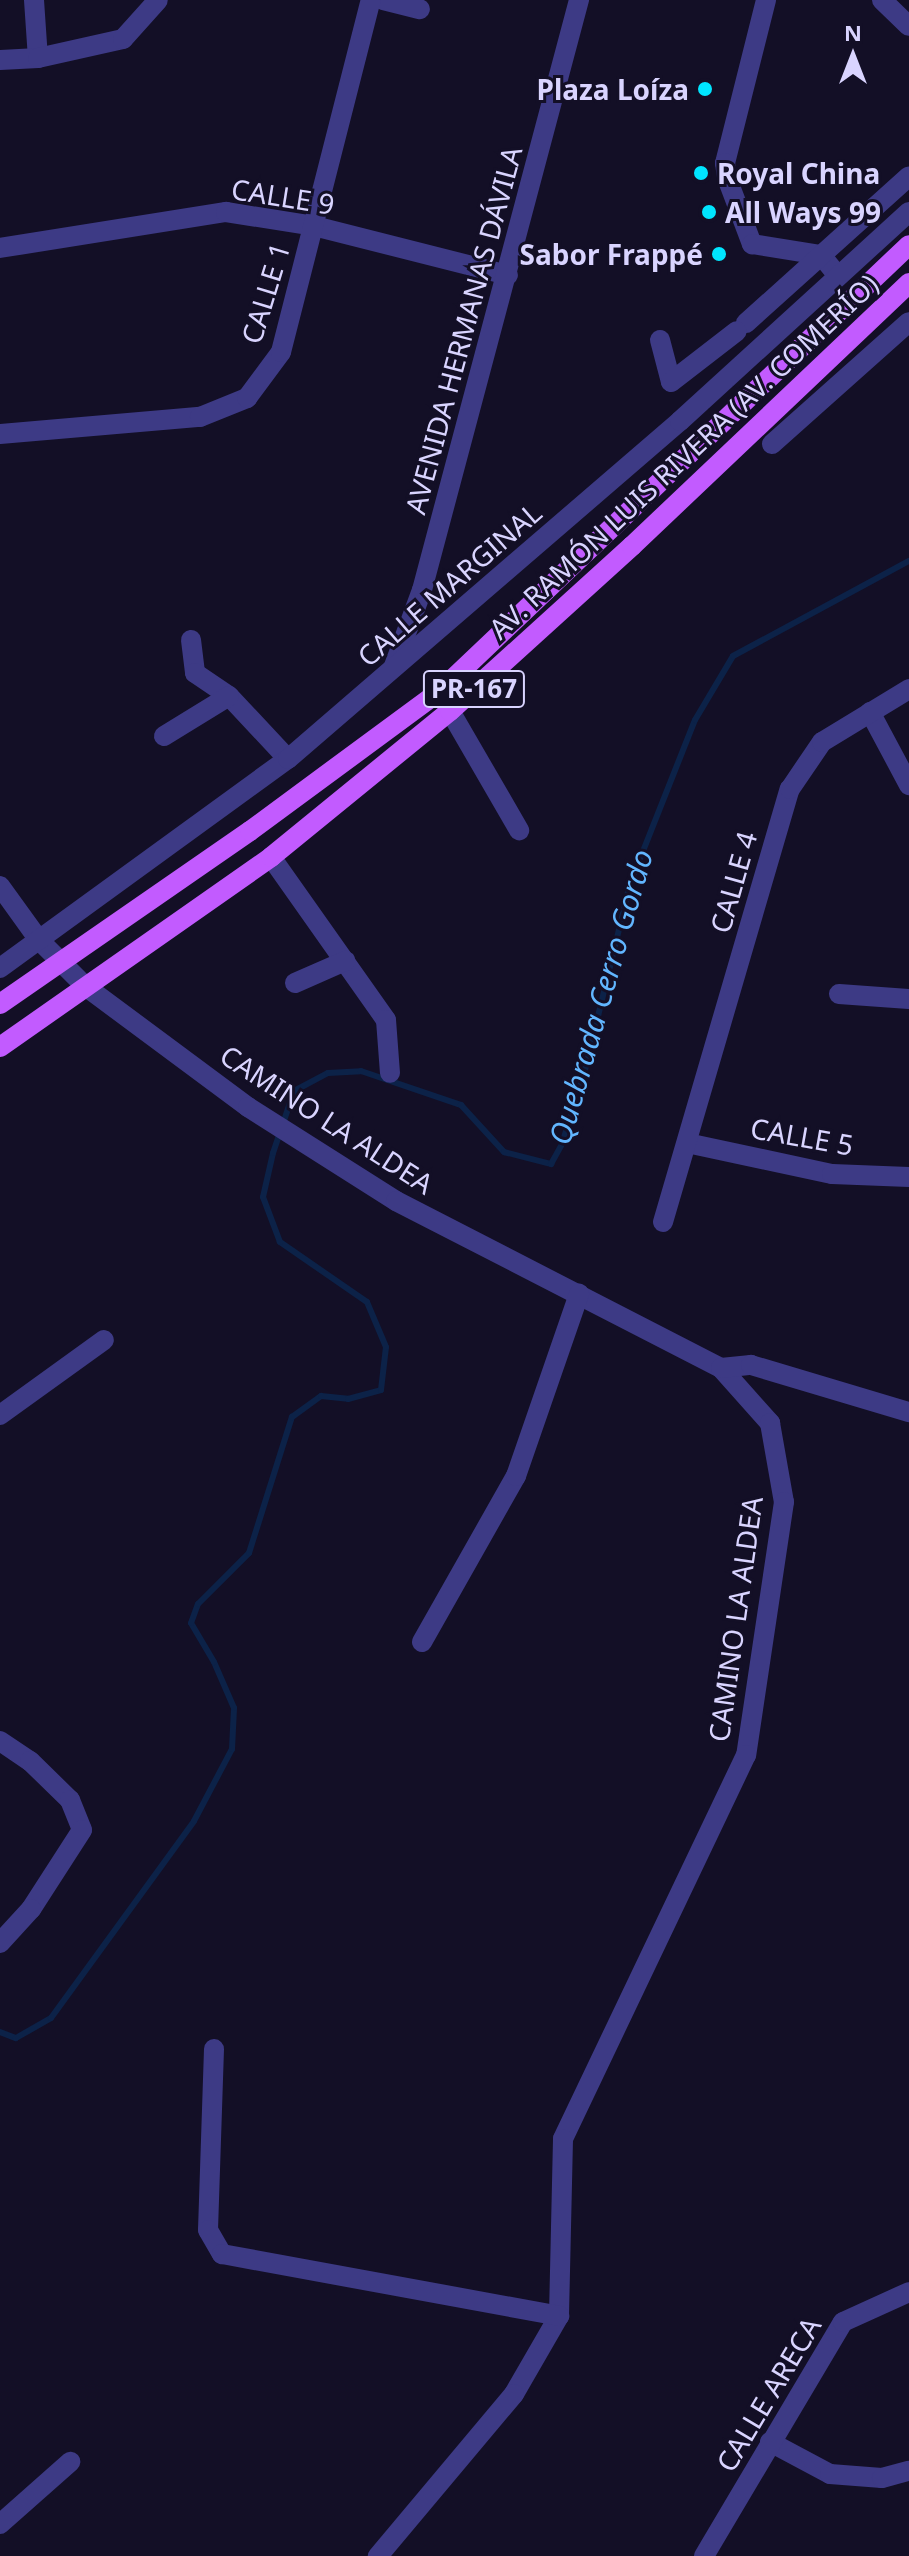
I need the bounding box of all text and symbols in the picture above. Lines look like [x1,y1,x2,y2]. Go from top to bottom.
north arrow [813,16,893,96]
text: N [844,17,862,47]
place label: Plaza Loíza [537,72,689,106]
marker: Plaza Loíza [696,80,714,98]
street label: AVENIDA HERMANAS DÁVILA [398,142,528,518]
place label: Royal China [717,156,880,190]
marker: Royal China [692,164,710,182]
street label: CALLE 9 [229,171,337,221]
place label: All Ways 99 [725,195,881,229]
marker: All Ways 99 [700,203,718,221]
place label: Sabor Frappé [520,237,703,271]
street label: CALLE 1 [234,238,296,348]
marker: Sabor Frappé [710,245,728,263]
street label: AV. RAMÓN LUIS RIVERA (AV. COMERÍO) [482,267,884,645]
street label: CALLE MARGINAL [350,495,548,673]
road number: PR-167 [422,667,526,711]
street label: CALLE 4 [703,827,763,937]
water label: Quebrada Cerro Gordo [542,845,660,1149]
street label: CAMINO LA ALDEA [214,1038,440,1200]
street label: CALLE 5 [748,1110,856,1162]
street label: CAMINO LA ALDEA [701,1494,769,1744]
street label: CALLE ARECA [709,2311,827,2477]

